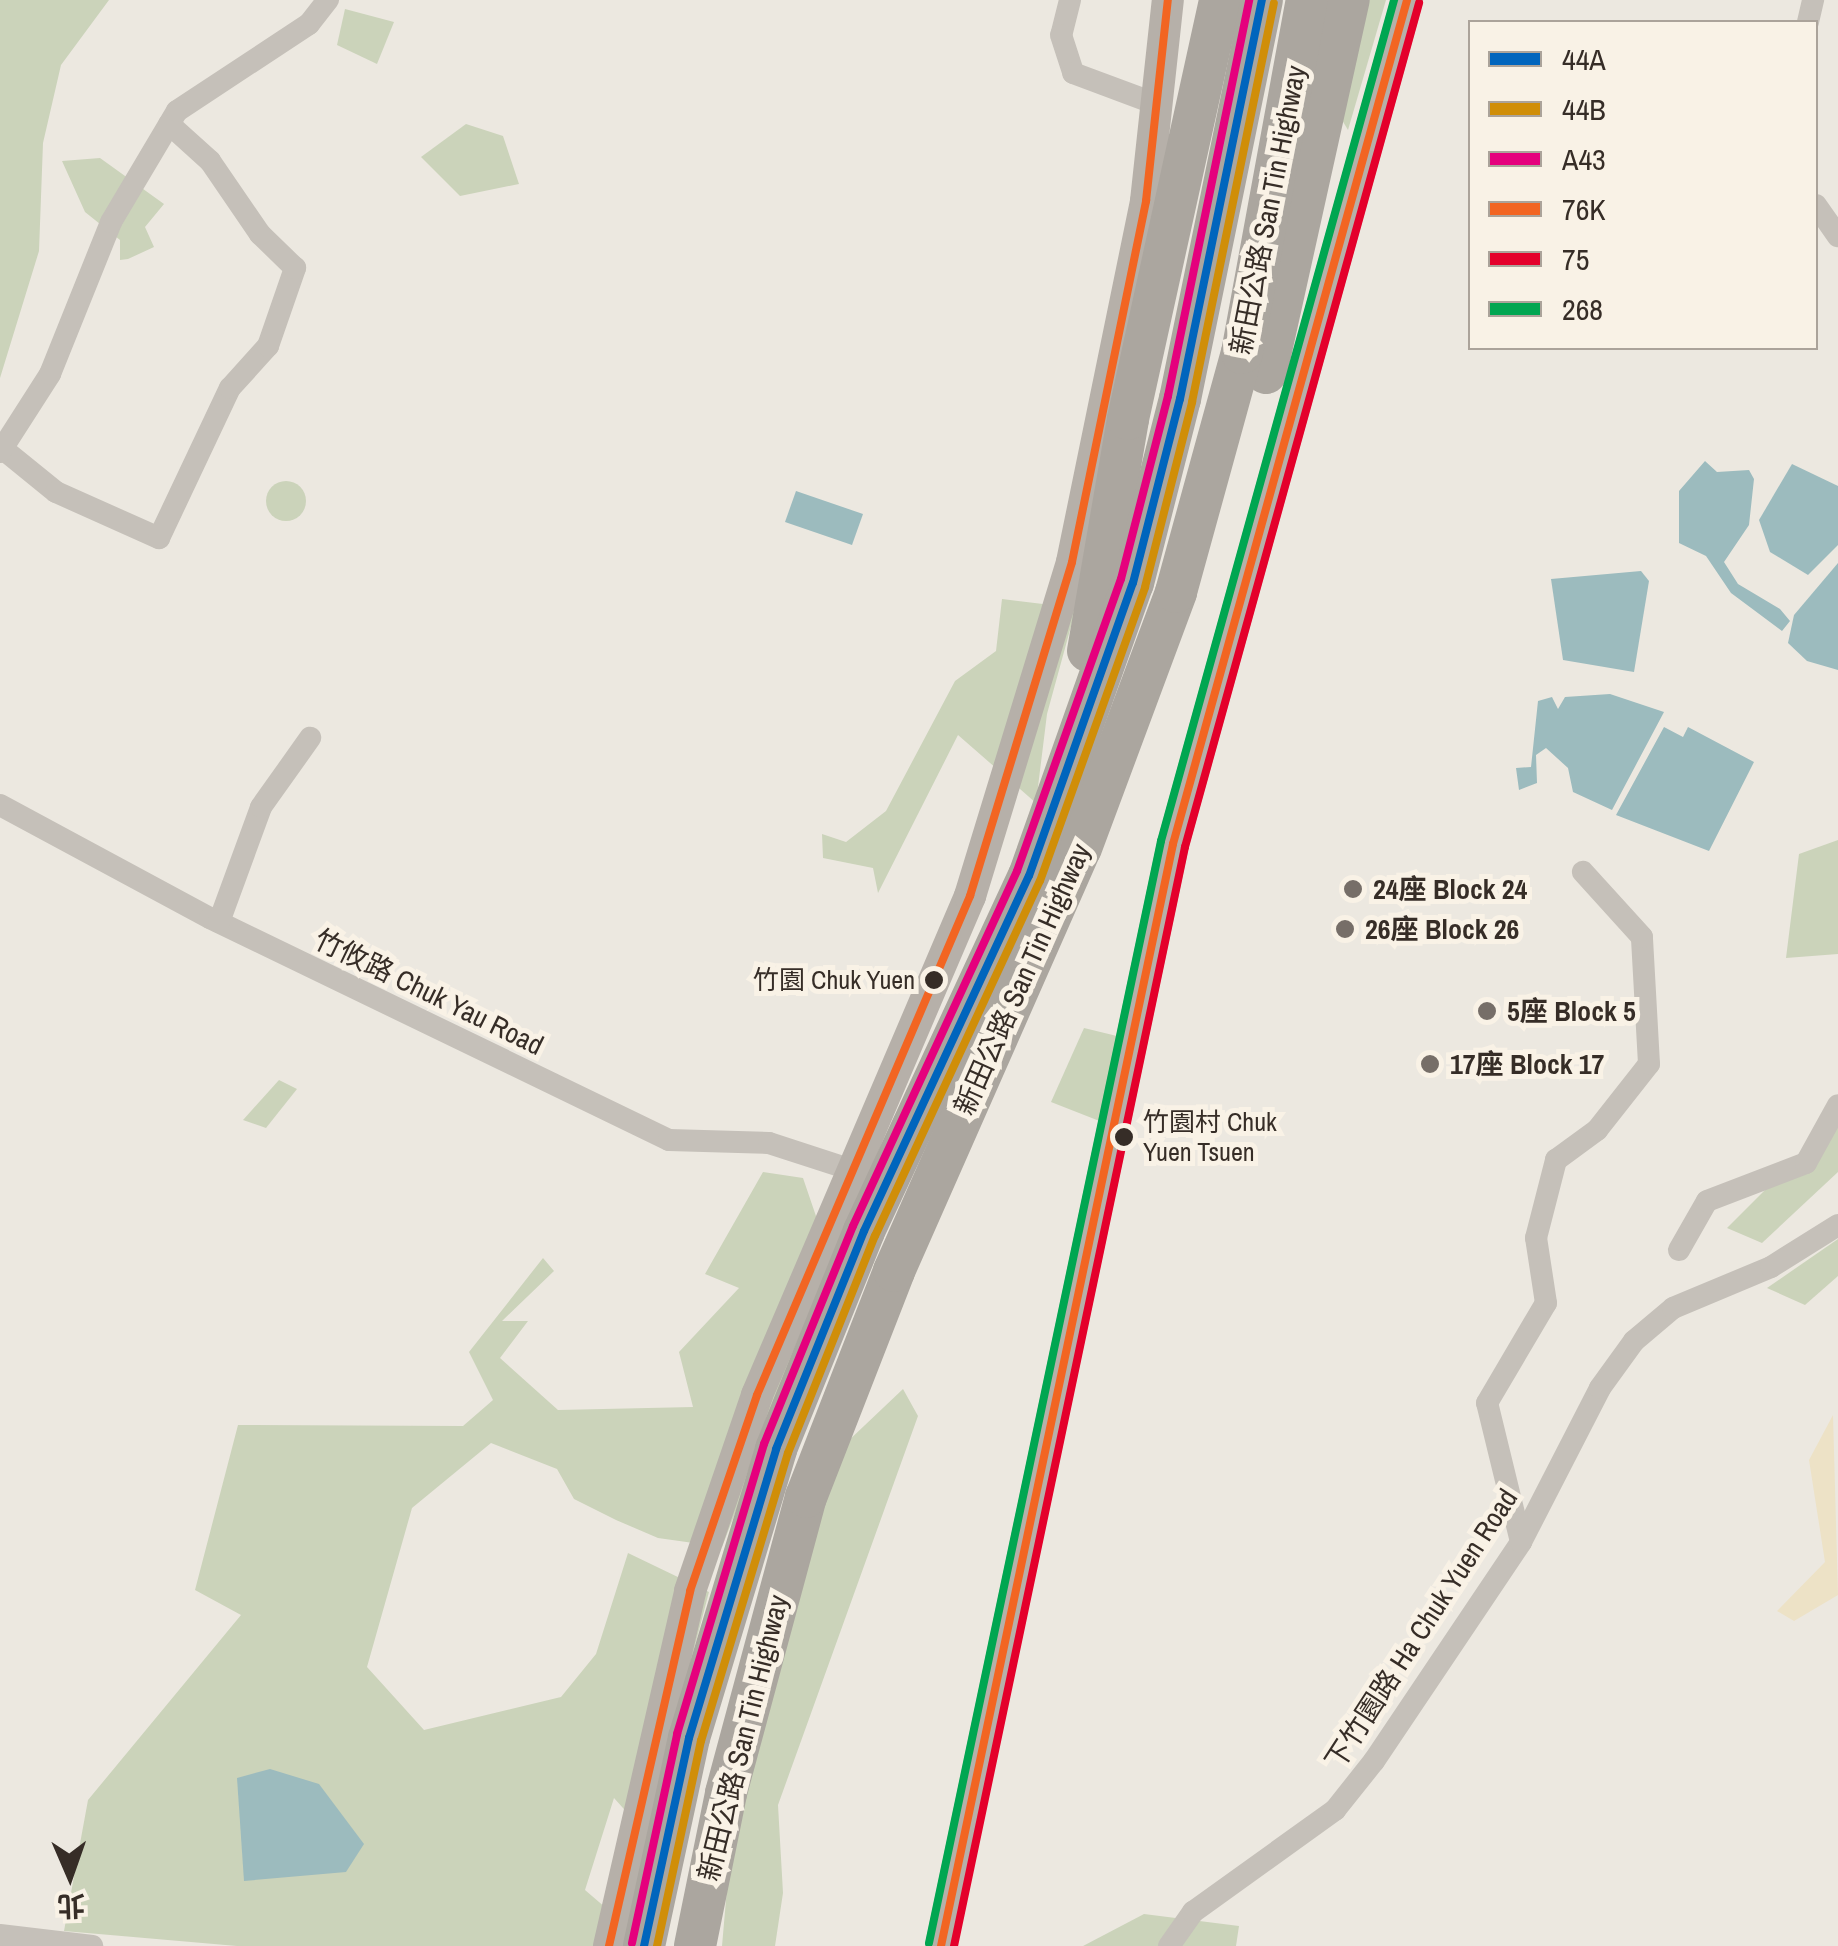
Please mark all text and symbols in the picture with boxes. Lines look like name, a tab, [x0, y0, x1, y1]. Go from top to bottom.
legend	[1468, 20, 1818, 350]
text: 44A	[1562, 39, 1606, 79]
street label: 新田公路 San Tin Highway	[1223, 62, 1313, 358]
text: 44B	[1562, 89, 1606, 129]
text: A43	[1562, 139, 1606, 179]
text: 76K	[1562, 189, 1606, 229]
text: 75	[1562, 239, 1589, 279]
text: 268	[1562, 289, 1603, 329]
street label: 新田公路 San Tin Highway	[947, 838, 1097, 1120]
place label: 24座 Block 24	[1373, 872, 1527, 906]
marker: 24座 Block 24	[1342, 878, 1364, 900]
place label: 26座 Block 26	[1365, 912, 1519, 946]
marker: 26座 Block 26	[1334, 918, 1356, 940]
street label: 竹攸路 Chuk Yau Road	[309, 922, 549, 1062]
place label: 竹園 Chuk Yuen	[753, 964, 915, 996]
marker: 竹園 Chuk Yuen	[924, 970, 944, 990]
place label: 5座 Block 5	[1507, 994, 1636, 1028]
marker: 5座 Block 5	[1476, 1000, 1498, 1022]
place label: 17座 Block 17	[1450, 1047, 1604, 1081]
marker: 17座 Block 17	[1419, 1053, 1441, 1075]
place label: 竹園村 Chuk Yuen Tsuen	[1143, 1106, 1277, 1168]
marker: 竹園村 Chuk Yuen Tsuen	[1114, 1127, 1134, 1147]
street label: 下竹園路 Ha Chuk Yuen Road	[1318, 1482, 1524, 1776]
street label: 新田公路 San Tin Highway	[691, 1591, 795, 1885]
north arrow	[20, 1826, 120, 1926]
text: 北	[56, 1887, 86, 1925]

